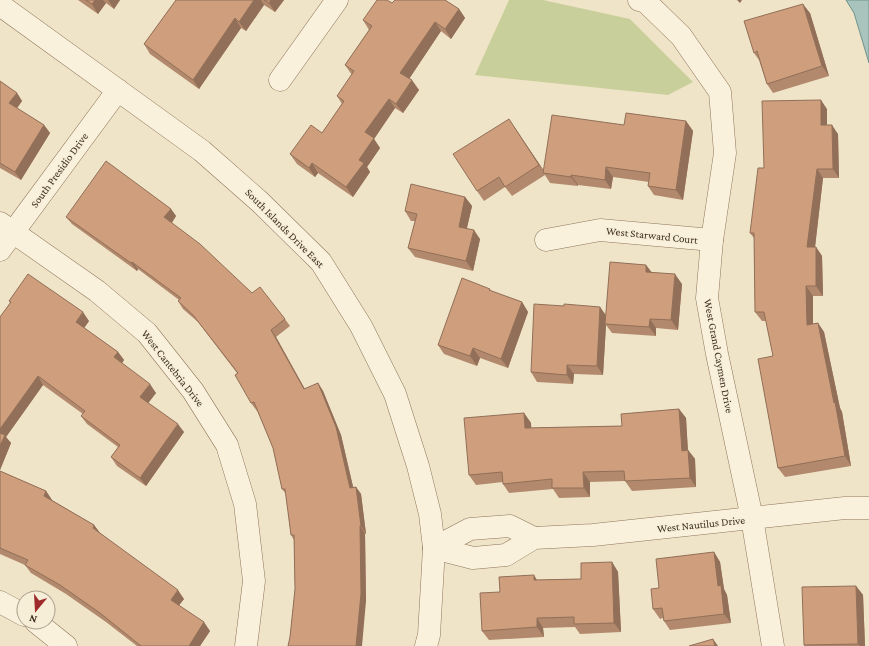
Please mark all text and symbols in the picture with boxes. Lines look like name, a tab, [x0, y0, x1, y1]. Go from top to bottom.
street label: South Presidio Drive	[28, 130, 90, 210]
street label: South Islands Drive East	[243, 186, 327, 270]
street label: West Starward Court	[606, 224, 699, 246]
street label: West Grand Caymen Drive	[701, 298, 736, 414]
street label: West Cantebria Drive	[139, 327, 207, 409]
street label: West Nautilus Drive	[657, 513, 746, 535]
north arrow	[16, 590, 56, 630]
text: N	[27, 612, 38, 626]

